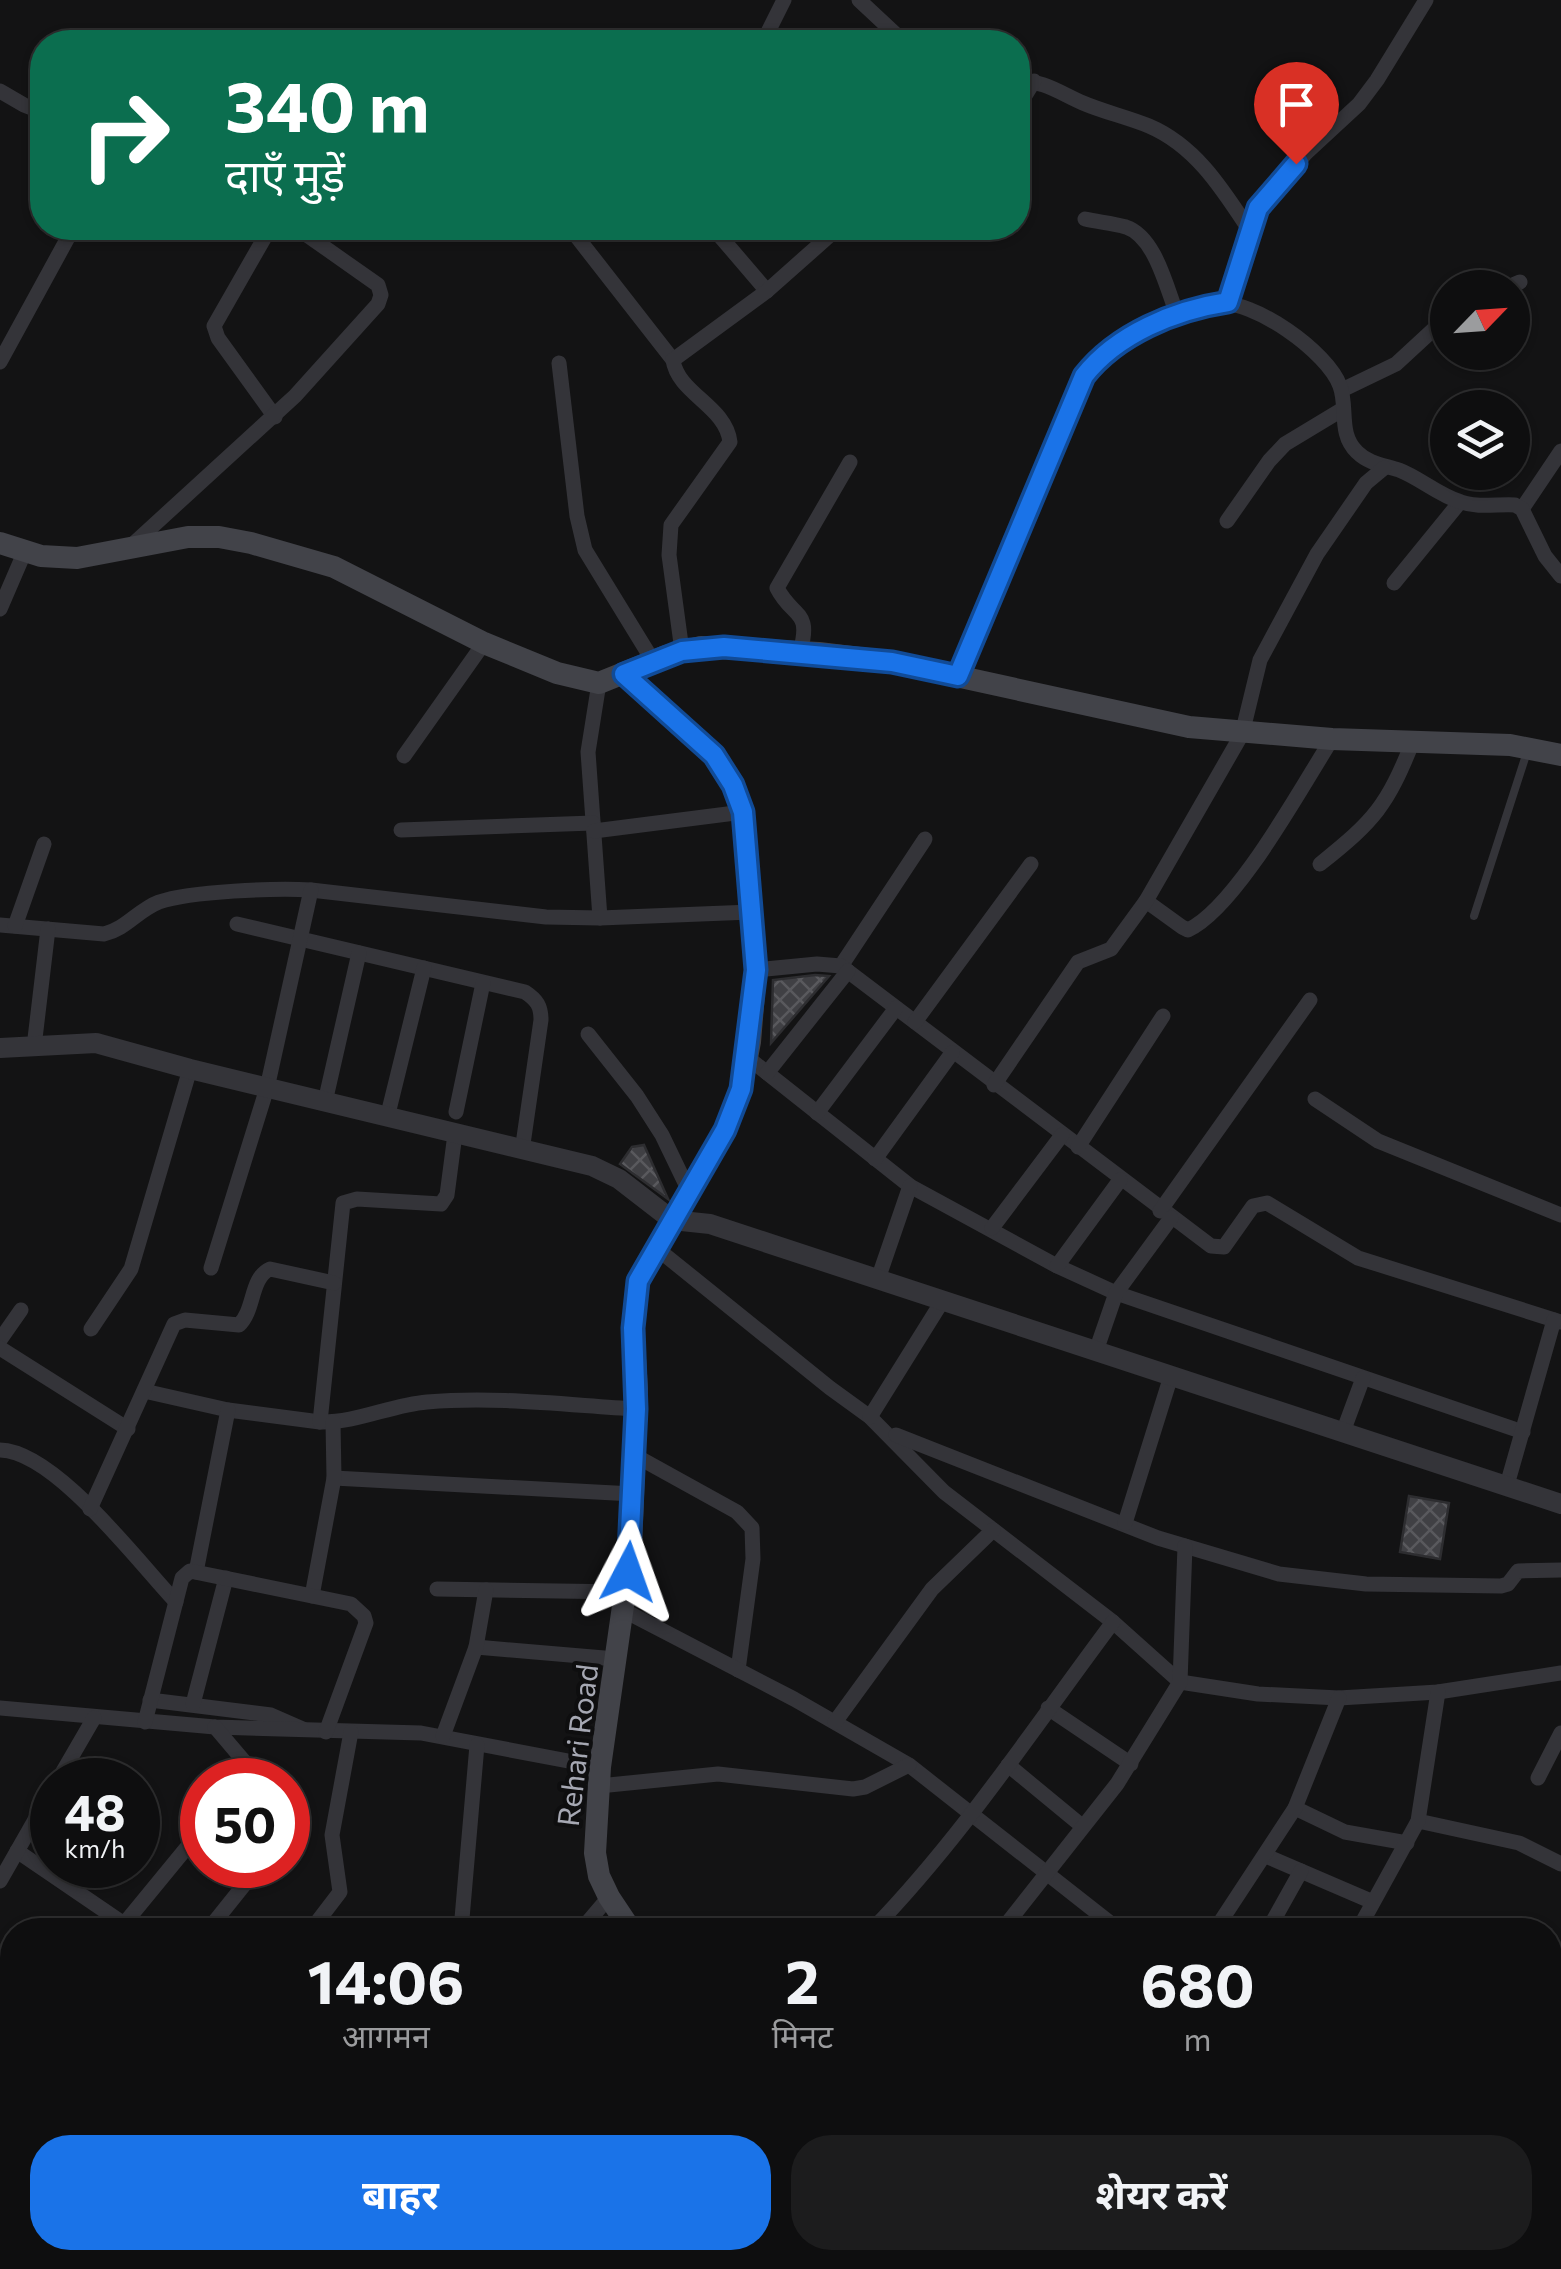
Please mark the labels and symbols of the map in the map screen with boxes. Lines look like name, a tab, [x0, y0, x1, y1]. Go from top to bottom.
pin	[1254, 62, 1339, 165]
north arrow	[1430, 270, 1530, 370]
position arrow	[576, 1520, 680, 1624]
street label: Rehari Road	[548, 1662, 604, 1828]
speed limit sign: 50	[180, 1758, 310, 1888]

